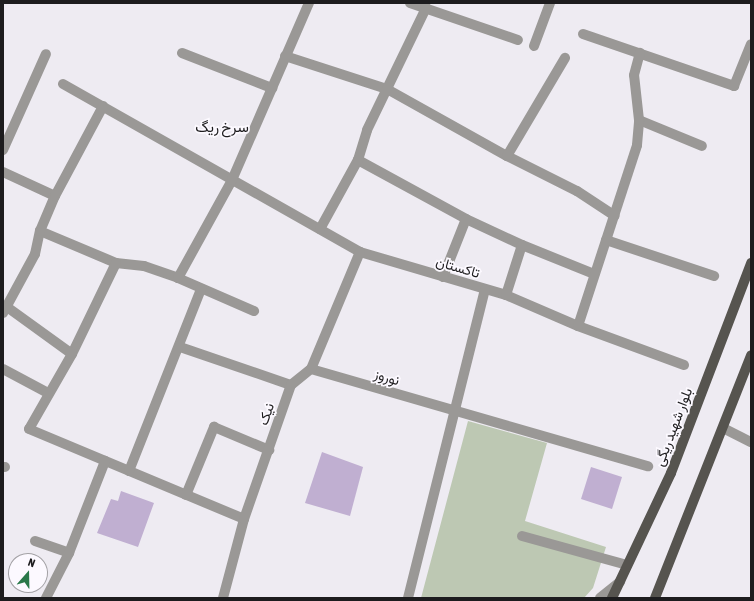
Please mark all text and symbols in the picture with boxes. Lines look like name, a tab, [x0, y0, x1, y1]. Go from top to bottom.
district label: سرخ ریگ	[195, 118, 249, 136]
street label: تاکستان	[434, 253, 482, 281]
street label: نوروز	[372, 365, 402, 389]
street label: بلوار شهید ریگی	[650, 385, 696, 469]
street label: نیک	[254, 401, 278, 427]
north arrow	[8, 553, 48, 593]
text: N	[27, 556, 37, 569]

